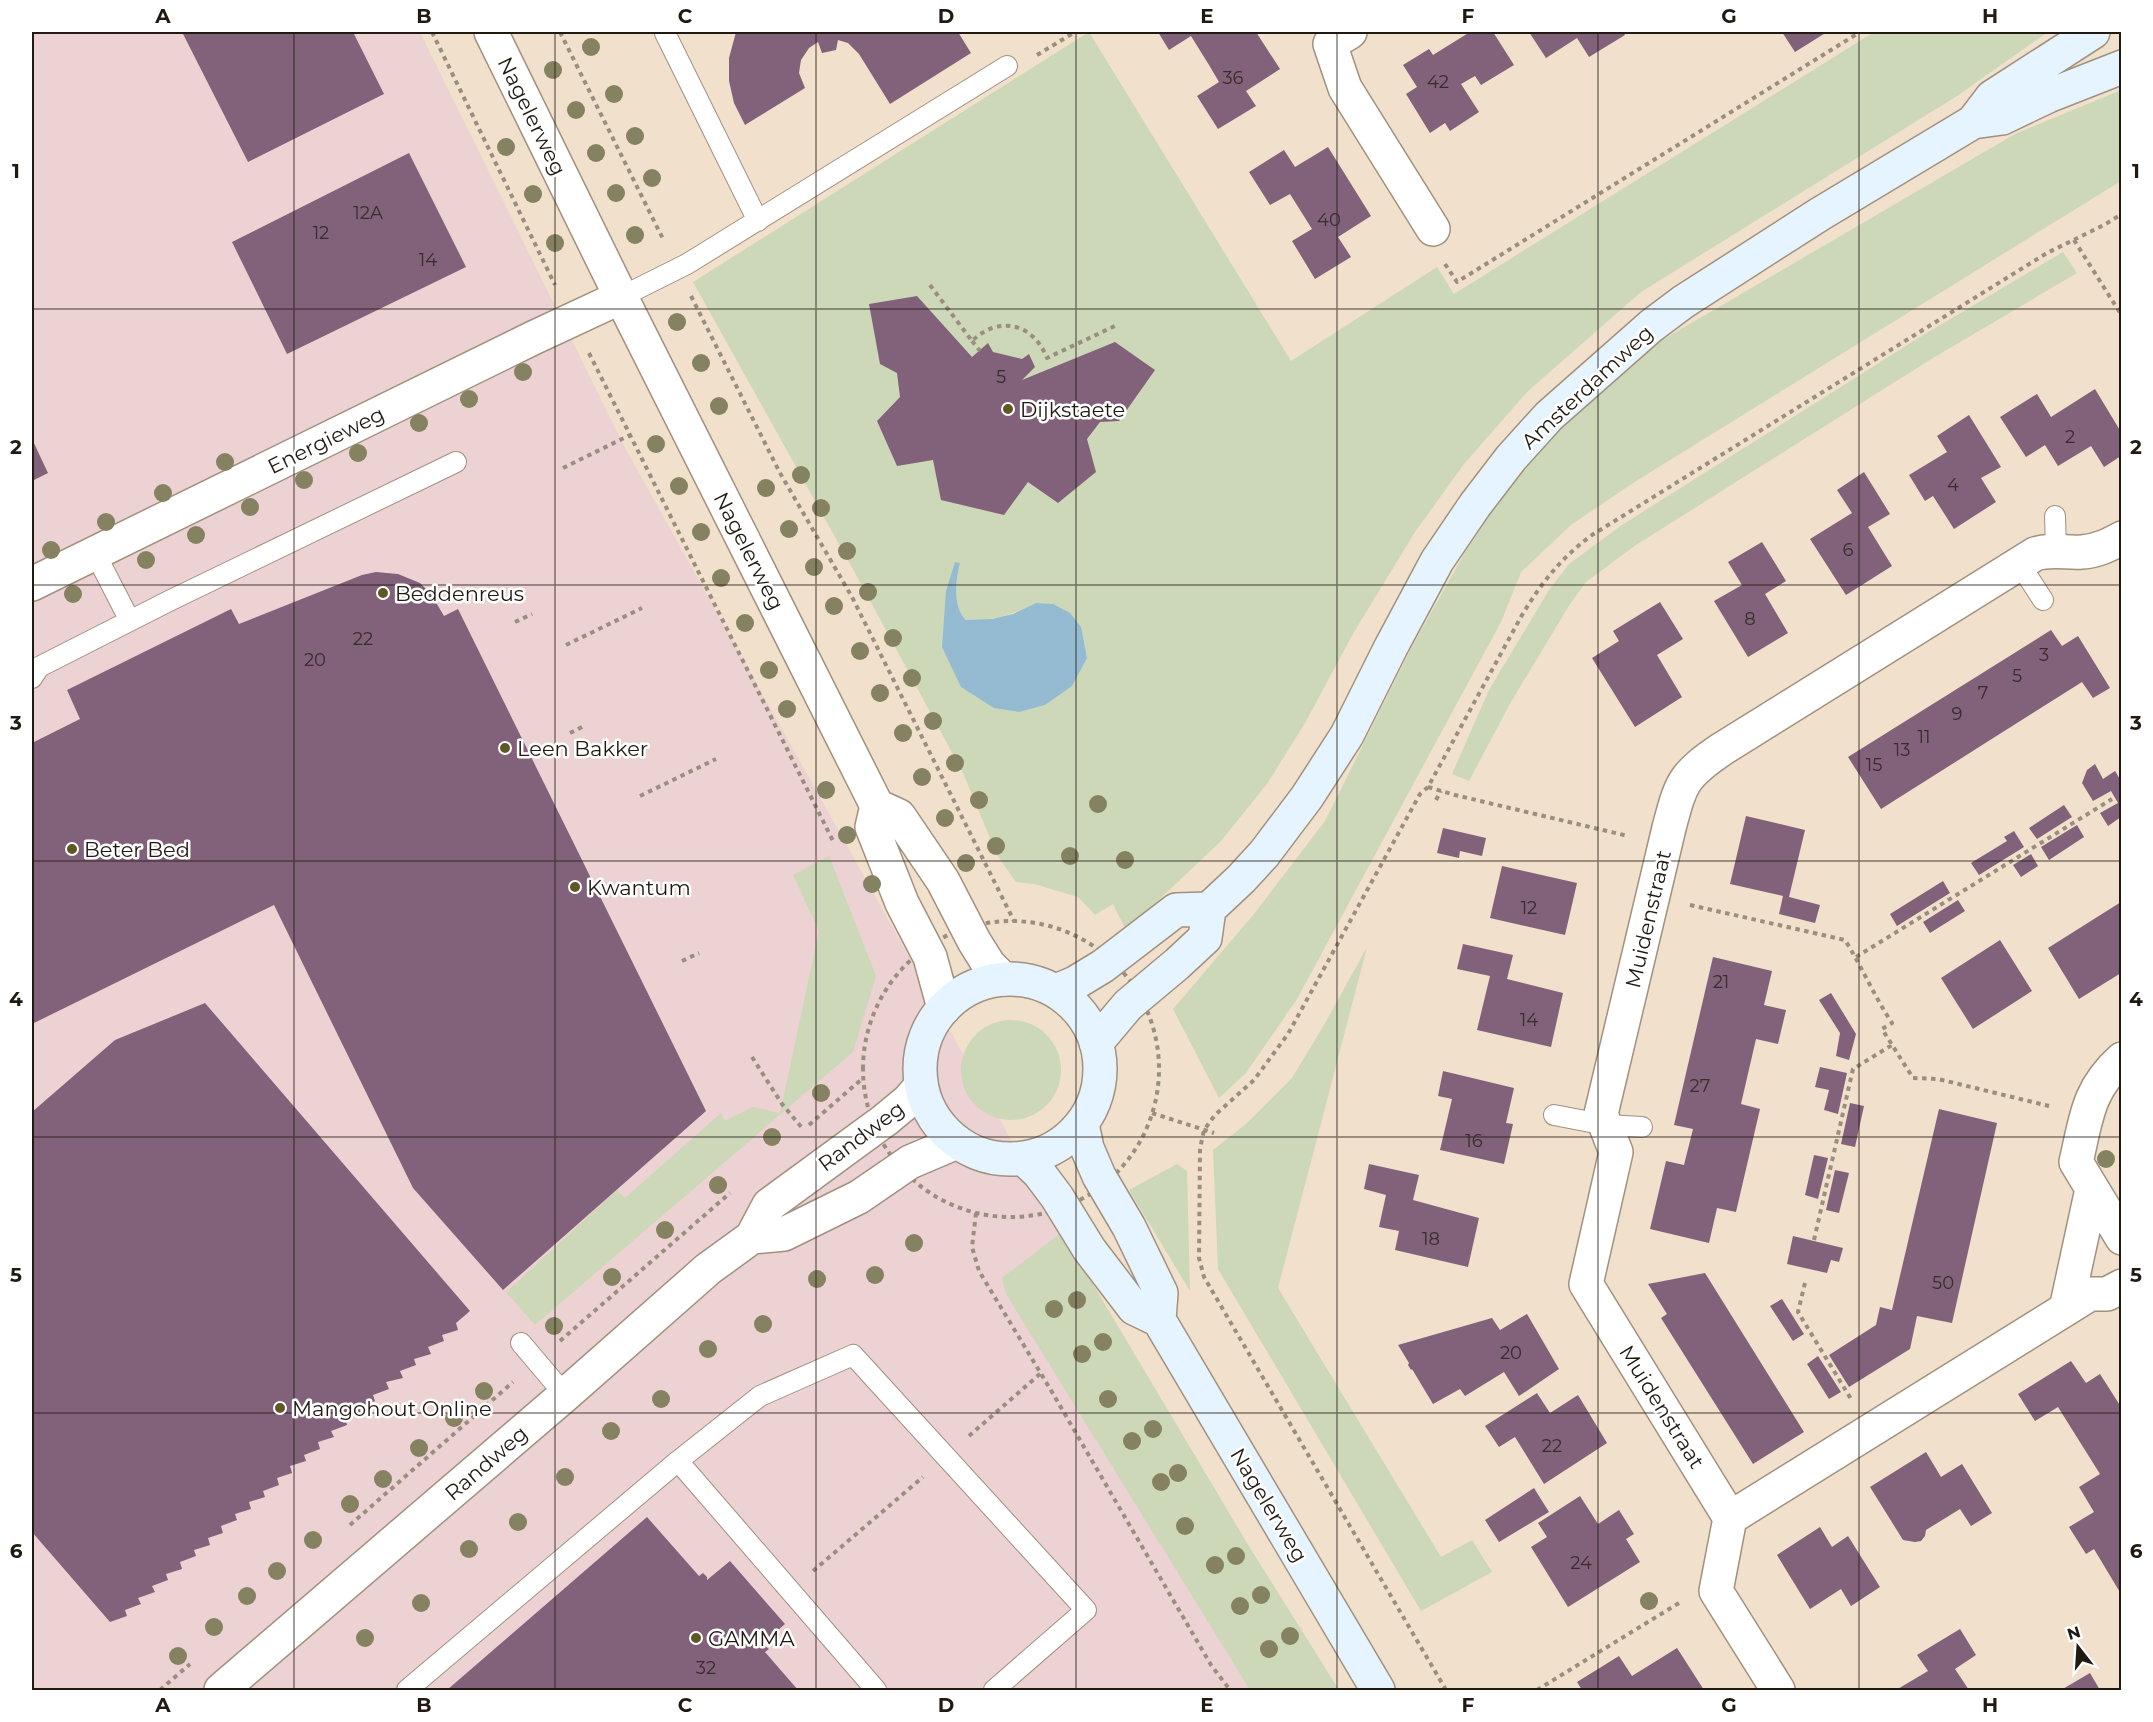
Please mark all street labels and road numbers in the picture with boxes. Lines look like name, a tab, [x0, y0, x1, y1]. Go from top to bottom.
street label: Nagelerweg	[493, 53, 571, 179]
street label: Amsterdamweg	[1516, 320, 1658, 454]
street label: Energieweg	[264, 401, 388, 479]
street label: Nagelerweg	[709, 488, 789, 614]
street label: Muidenstraat	[1620, 848, 1676, 990]
street label: Randweg	[813, 1096, 909, 1176]
street label: Muidenstraat	[1614, 1341, 1710, 1473]
street label: Randweg	[440, 1420, 532, 1506]
street label: Nagelerweg	[1225, 1443, 1313, 1567]

